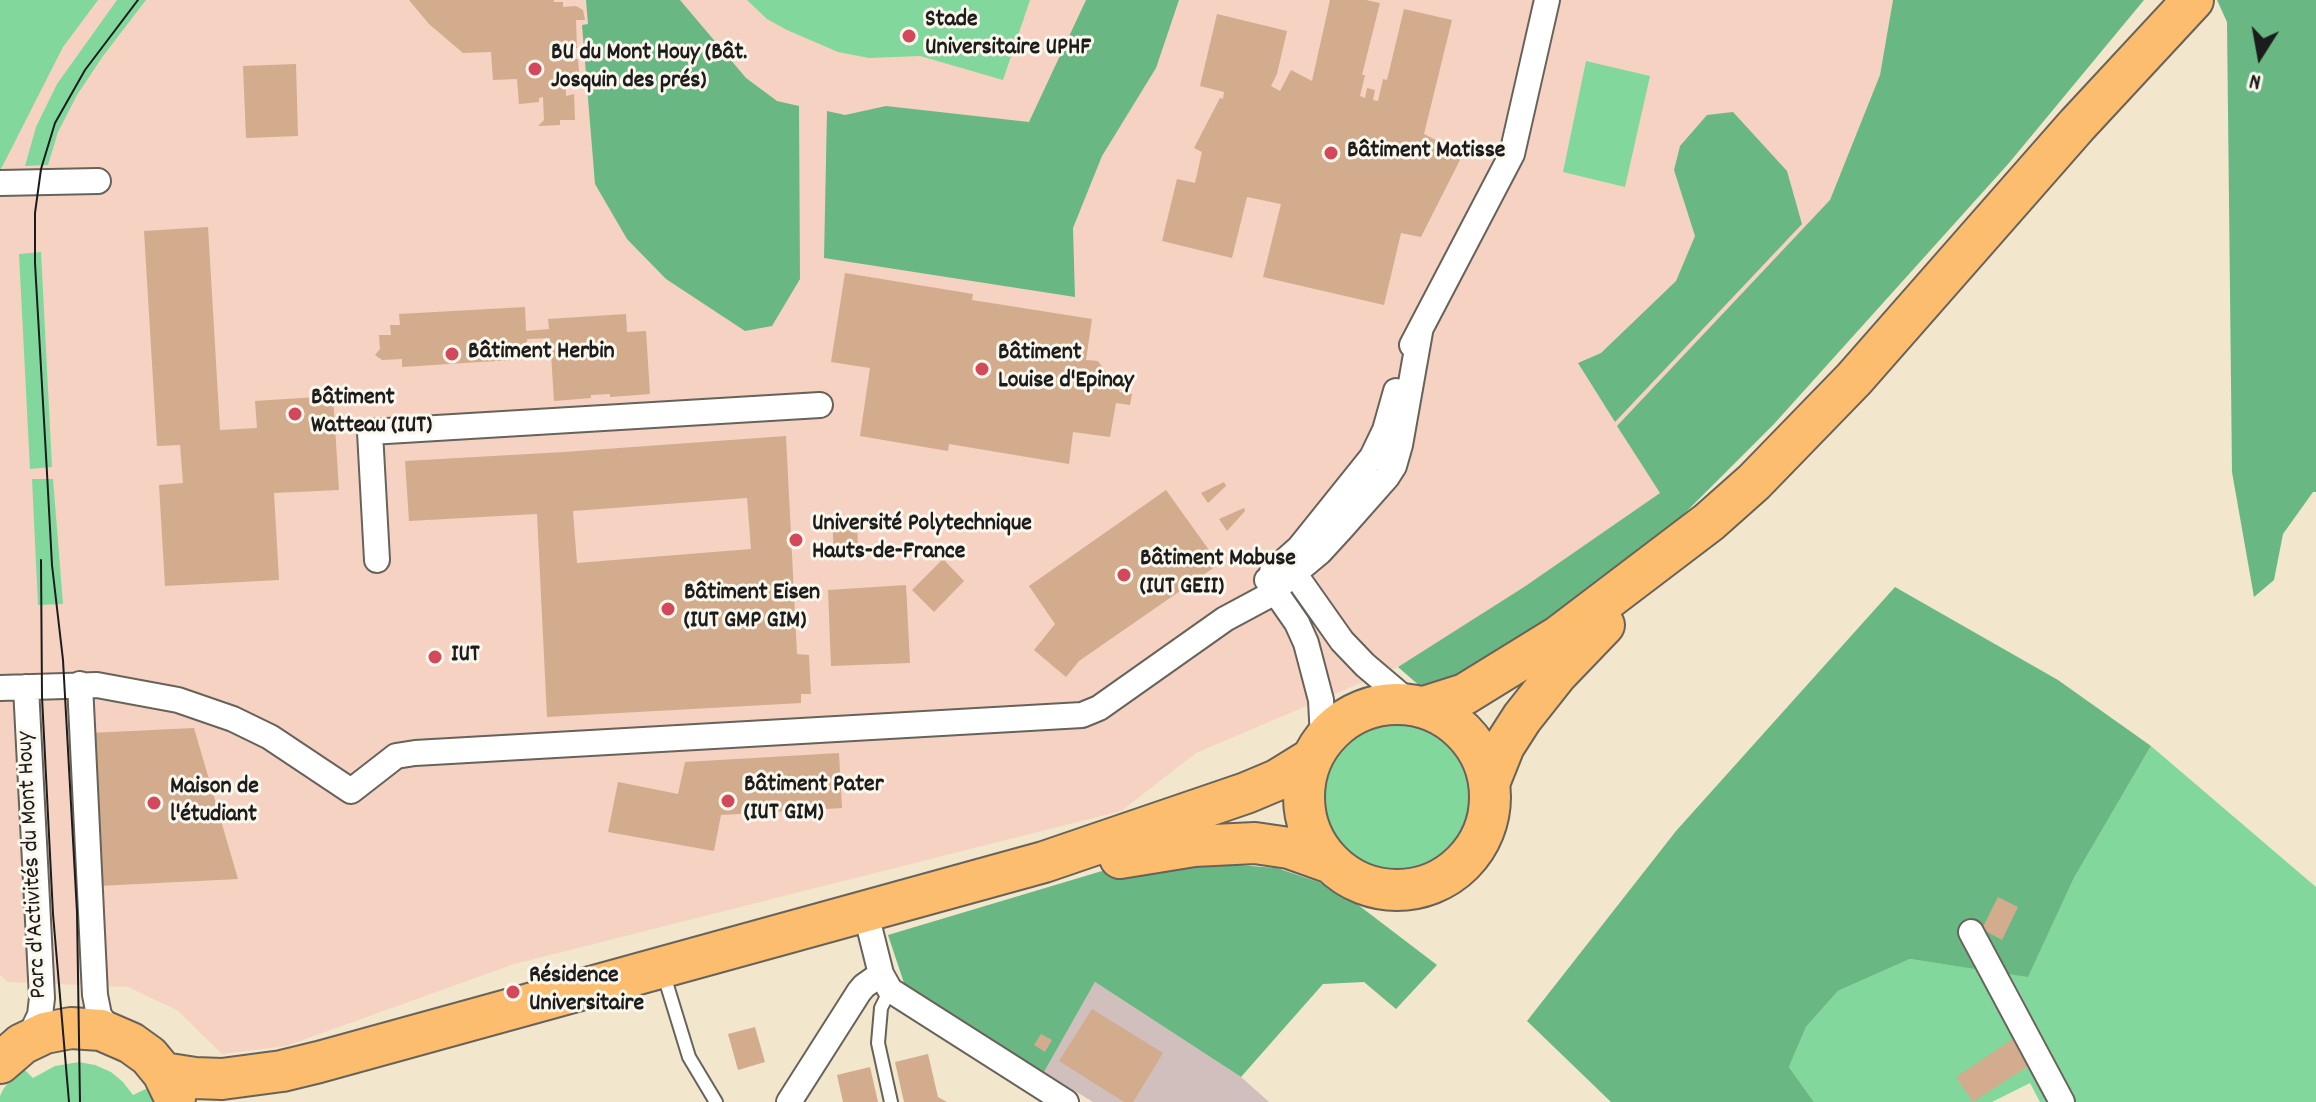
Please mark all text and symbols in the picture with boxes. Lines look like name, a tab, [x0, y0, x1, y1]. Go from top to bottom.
place label: Stade Universitaire UPHF	[925, 8, 1091, 64]
north arrow	[2220, 16, 2300, 96]
marker: Stade Universitaire UPHF	[900, 27, 918, 45]
place label: BU du Mont Houy (Bât. Josquin des prés)	[551, 41, 747, 97]
marker: BU du Mont Houy (Bât. Josquin des prés)	[526, 60, 544, 78]
text: N	[2247, 64, 2264, 96]
place label: Bâtiment Matisse	[1347, 139, 1505, 167]
marker: Bâtiment Matisse	[1322, 144, 1340, 162]
place label: Bâtiment Herbin	[468, 340, 615, 368]
place label: Bâtiment Louise d'Epinay	[998, 341, 1134, 397]
marker: Bâtiment Herbin	[443, 345, 461, 363]
marker: Bâtiment Louise d'Epinay	[973, 360, 991, 378]
place label: Bâtiment Watteau (IUT)	[311, 386, 432, 442]
marker: Bâtiment Watteau (IUT)	[286, 405, 304, 423]
place label: Université Polytechnique Hauts-de-France	[812, 512, 1032, 568]
marker: Université Polytechnique Hauts-de-France	[787, 531, 805, 549]
place label: Bâtiment Mabuse (IUT GEII)	[1140, 547, 1296, 603]
marker: Bâtiment Mabuse (IUT GEII)	[1115, 566, 1133, 584]
place label: Bâtiment Eisen (IUT GMP GIM)	[684, 581, 820, 637]
marker: Bâtiment Eisen (IUT GMP GIM)	[659, 600, 677, 618]
place label: IUT	[451, 643, 480, 671]
marker: IUT	[426, 648, 444, 666]
street label: Parc d'Activités du Mont Houy	[13, 731, 55, 999]
place label: Bâtiment Pater (IUT GIM)	[744, 773, 884, 829]
place label: Maison de l'étudiant	[170, 775, 259, 831]
marker: Bâtiment Pater (IUT GIM)	[719, 792, 737, 810]
marker: Maison de l'étudiant	[145, 794, 163, 812]
place label: Résidence Universitaire	[529, 964, 644, 1020]
marker: Résidence Universitaire	[504, 983, 522, 1001]

